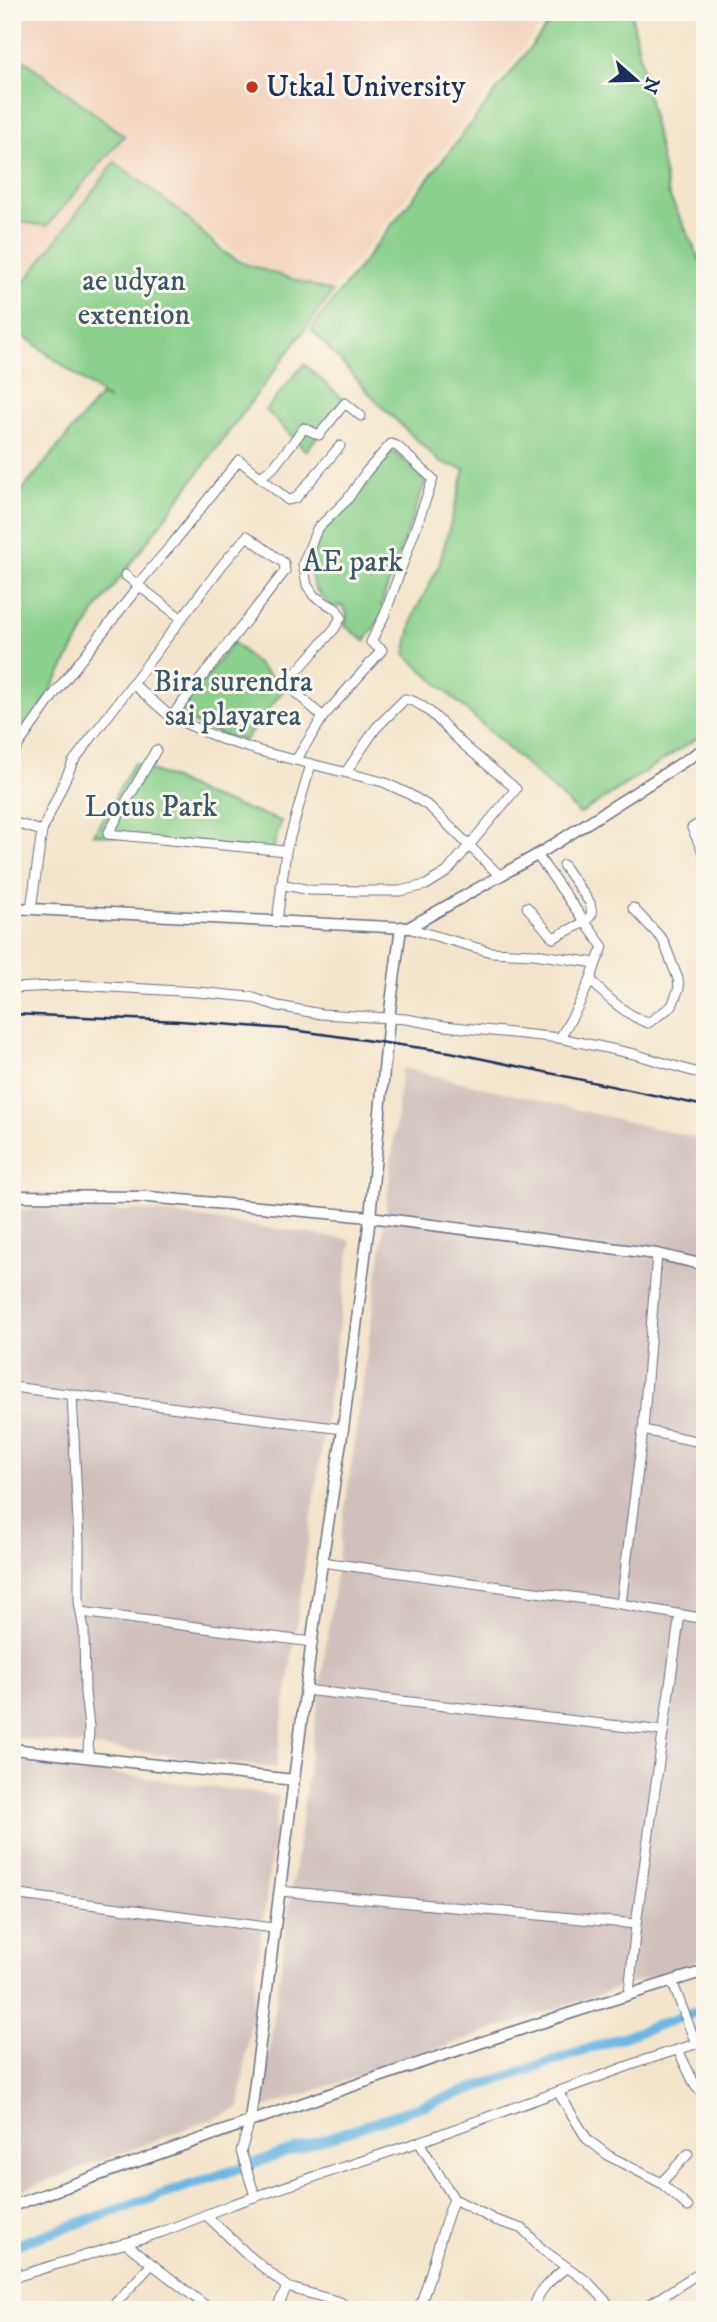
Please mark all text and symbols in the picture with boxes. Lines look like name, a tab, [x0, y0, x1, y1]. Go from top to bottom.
north arrow	[602, 46, 672, 116]
place label: Utkal University	[266, 69, 466, 106]
text: N	[637, 74, 664, 97]
marker: Utkal University	[244, 79, 260, 95]
park label: ae udyan extention	[78, 263, 190, 334]
park label: AE park	[303, 544, 403, 581]
park label: Bira surendra sai playarea	[153, 664, 313, 735]
park label: Lotus Park	[85, 789, 218, 826]

